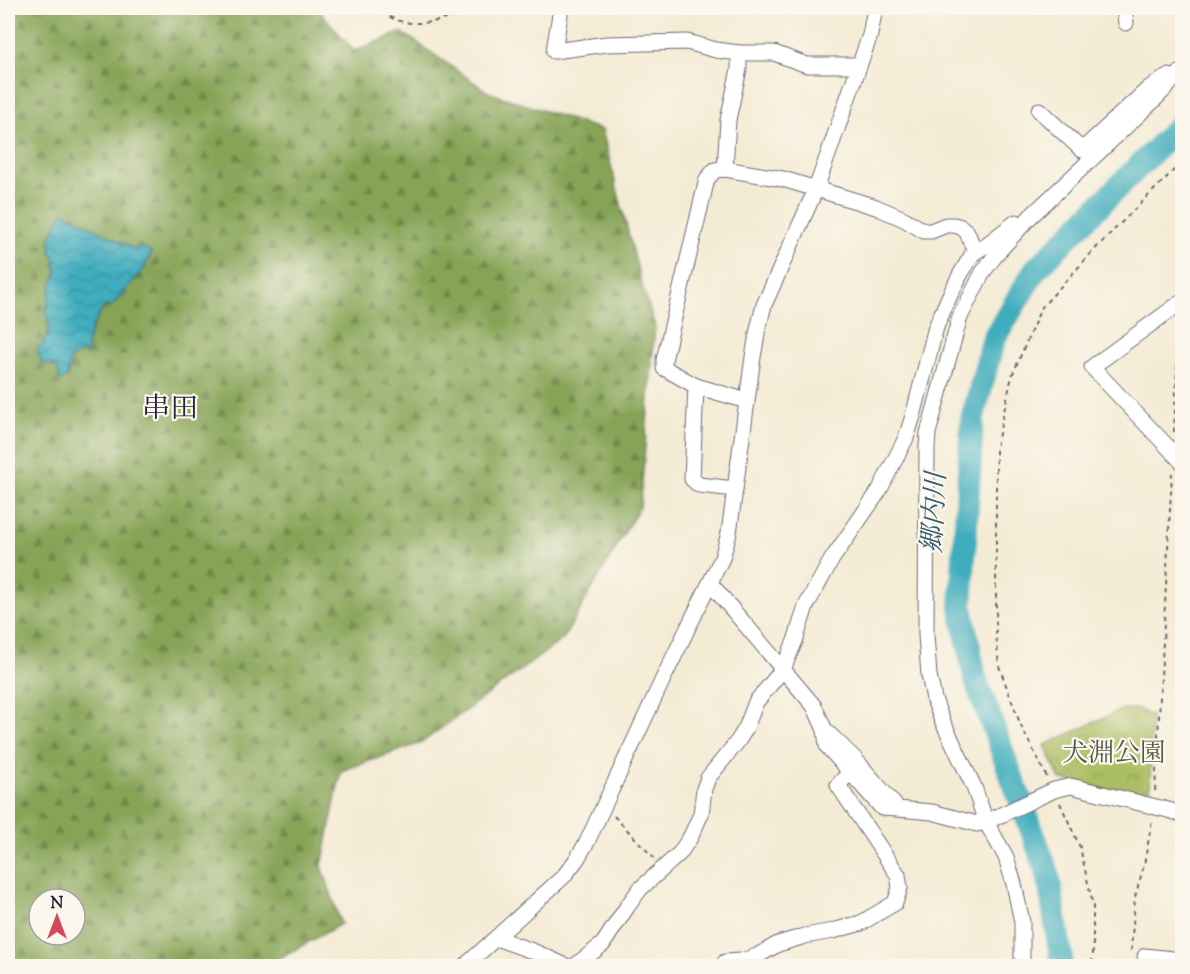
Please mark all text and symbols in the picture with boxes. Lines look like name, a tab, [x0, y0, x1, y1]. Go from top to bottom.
district label: 串田	[142, 390, 198, 430]
water label: 郷内川	[914, 469, 958, 554]
park label: 犬淵公園	[1062, 736, 1166, 773]
north arrow	[27, 887, 87, 947]
text: N	[51, 893, 64, 916]

